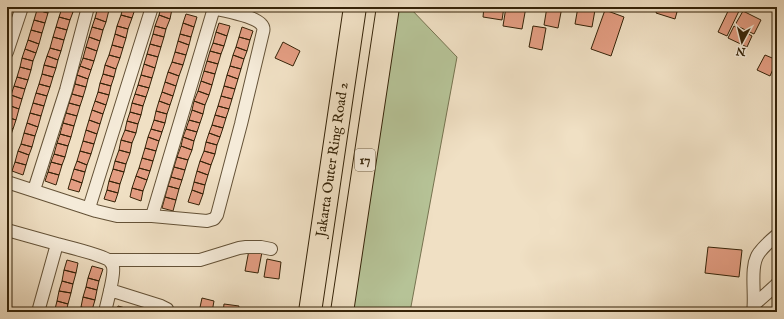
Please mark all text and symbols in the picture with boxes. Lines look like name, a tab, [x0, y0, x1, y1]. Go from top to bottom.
north arrow	[722, 22, 762, 62]
text: N	[735, 43, 747, 59]
street label: Jakarta Outer Ring Road 2	[312, 81, 353, 240]
road number: 17	[355, 149, 375, 171]

